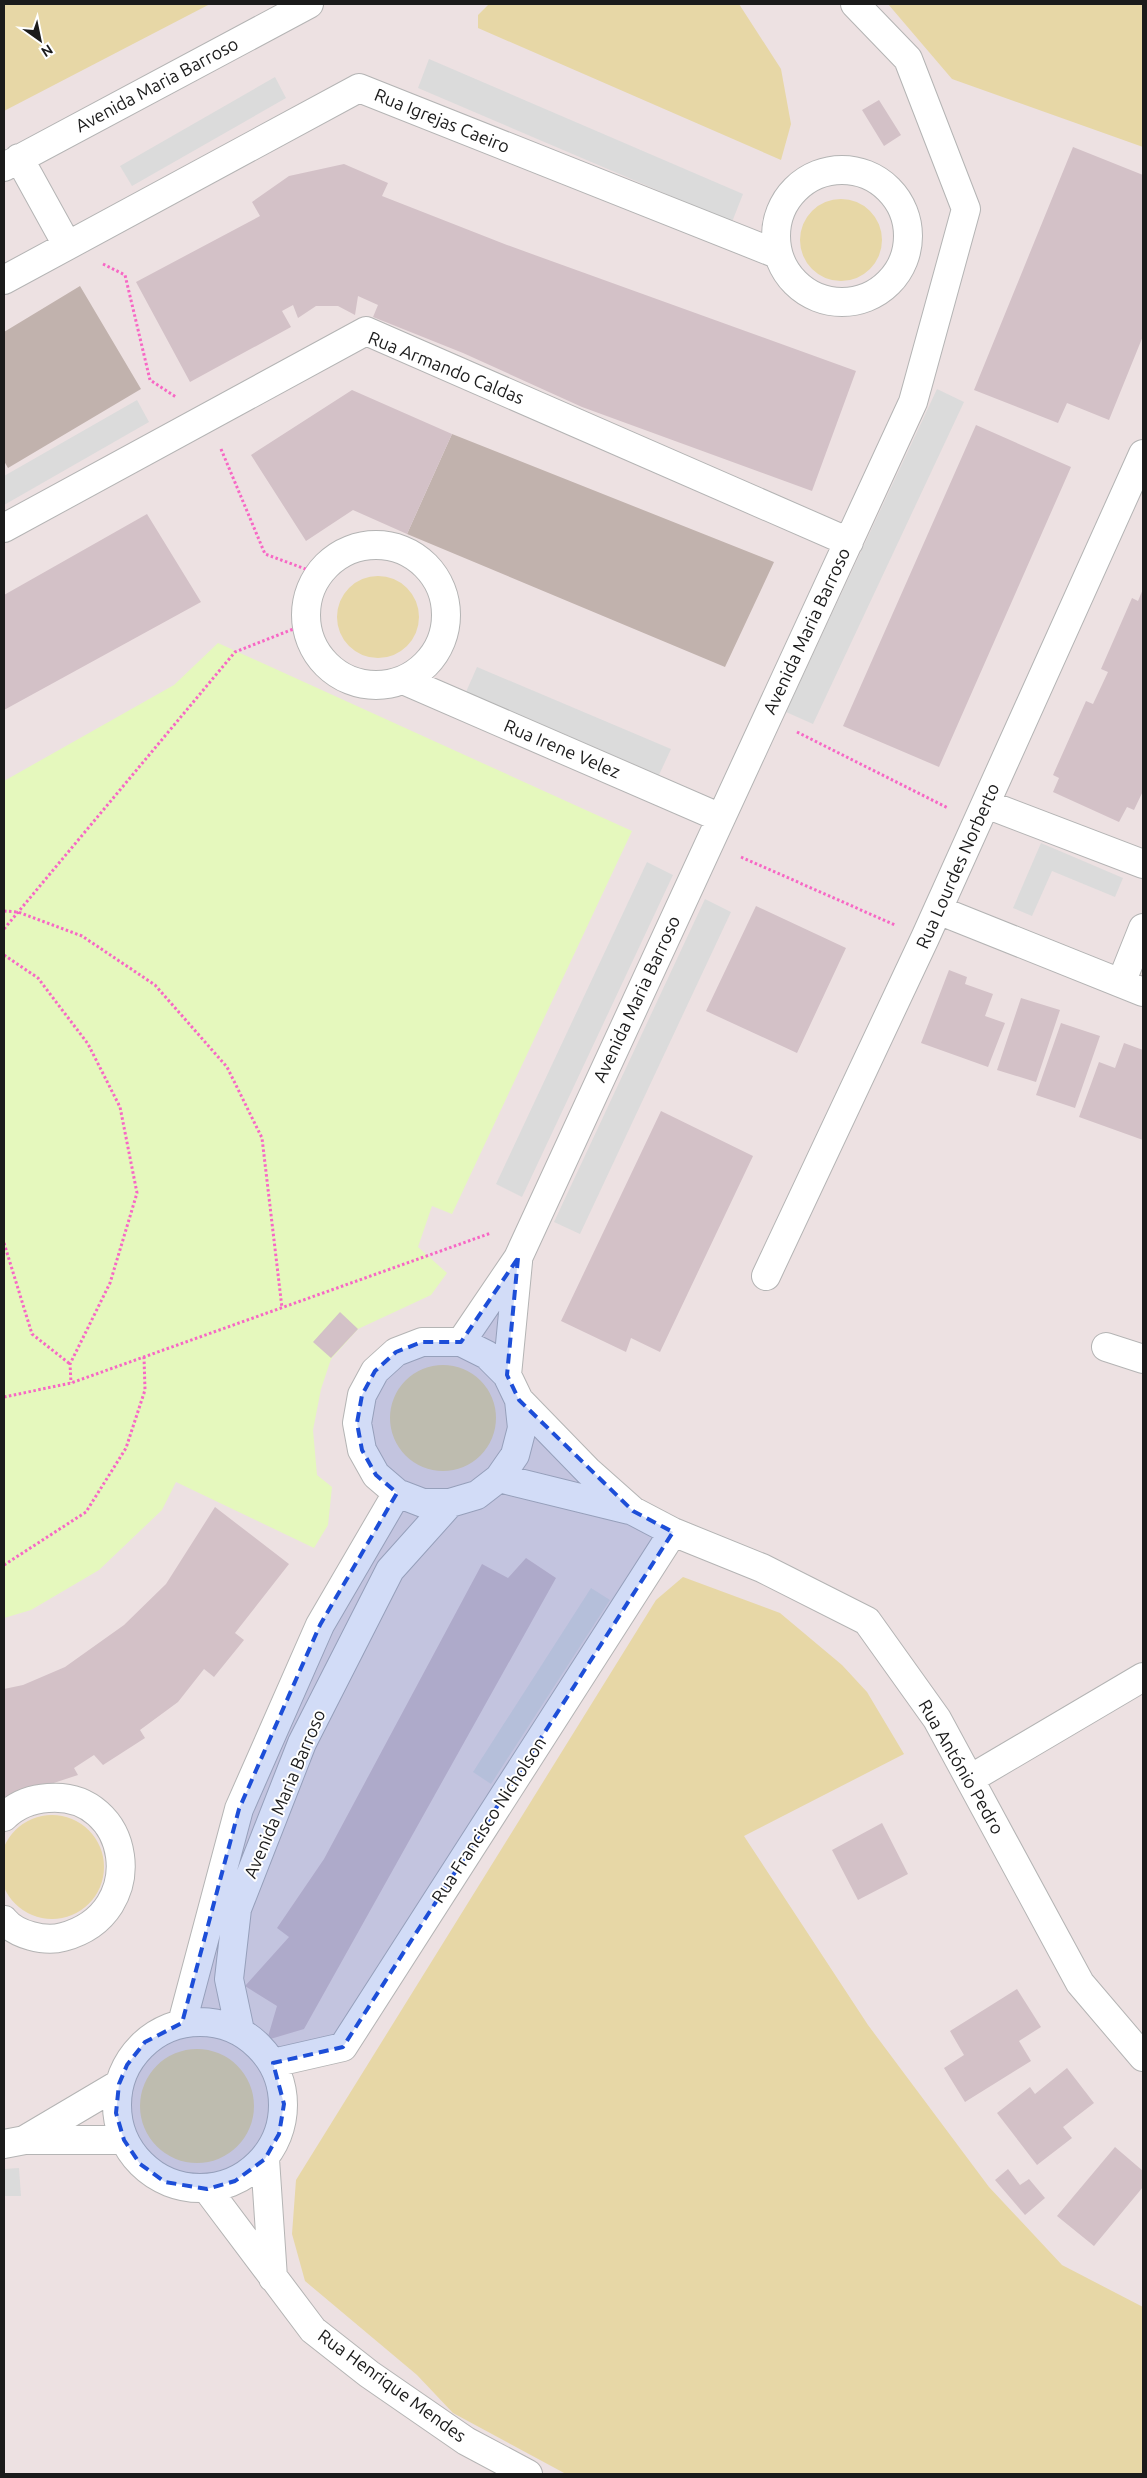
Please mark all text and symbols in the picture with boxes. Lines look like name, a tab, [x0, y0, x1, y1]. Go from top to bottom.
north arrow	[15, 15, 65, 65]
street label: Avenida Maria Barroso	[72, 33, 241, 136]
text: N	[38, 41, 56, 60]
street label: Rua Igrejas Caeiro	[372, 84, 513, 156]
street label: Rua Armando Caldas	[366, 327, 527, 408]
street label: Avenida Maria Barroso	[759, 544, 853, 717]
street label: Rua Irene Velez	[501, 715, 623, 782]
street label: Rua Lourdes Norberto	[912, 780, 1003, 951]
street label: Avenida Maria Barroso	[589, 912, 683, 1085]
street label: Rua António Pedro	[915, 1696, 1009, 1837]
street label: Avenida Maria Barroso	[239, 1706, 329, 1881]
street label: Rua Francisco Nicholson	[427, 1733, 549, 1906]
street label: Rua Henrique Mendes	[315, 2325, 471, 2446]

